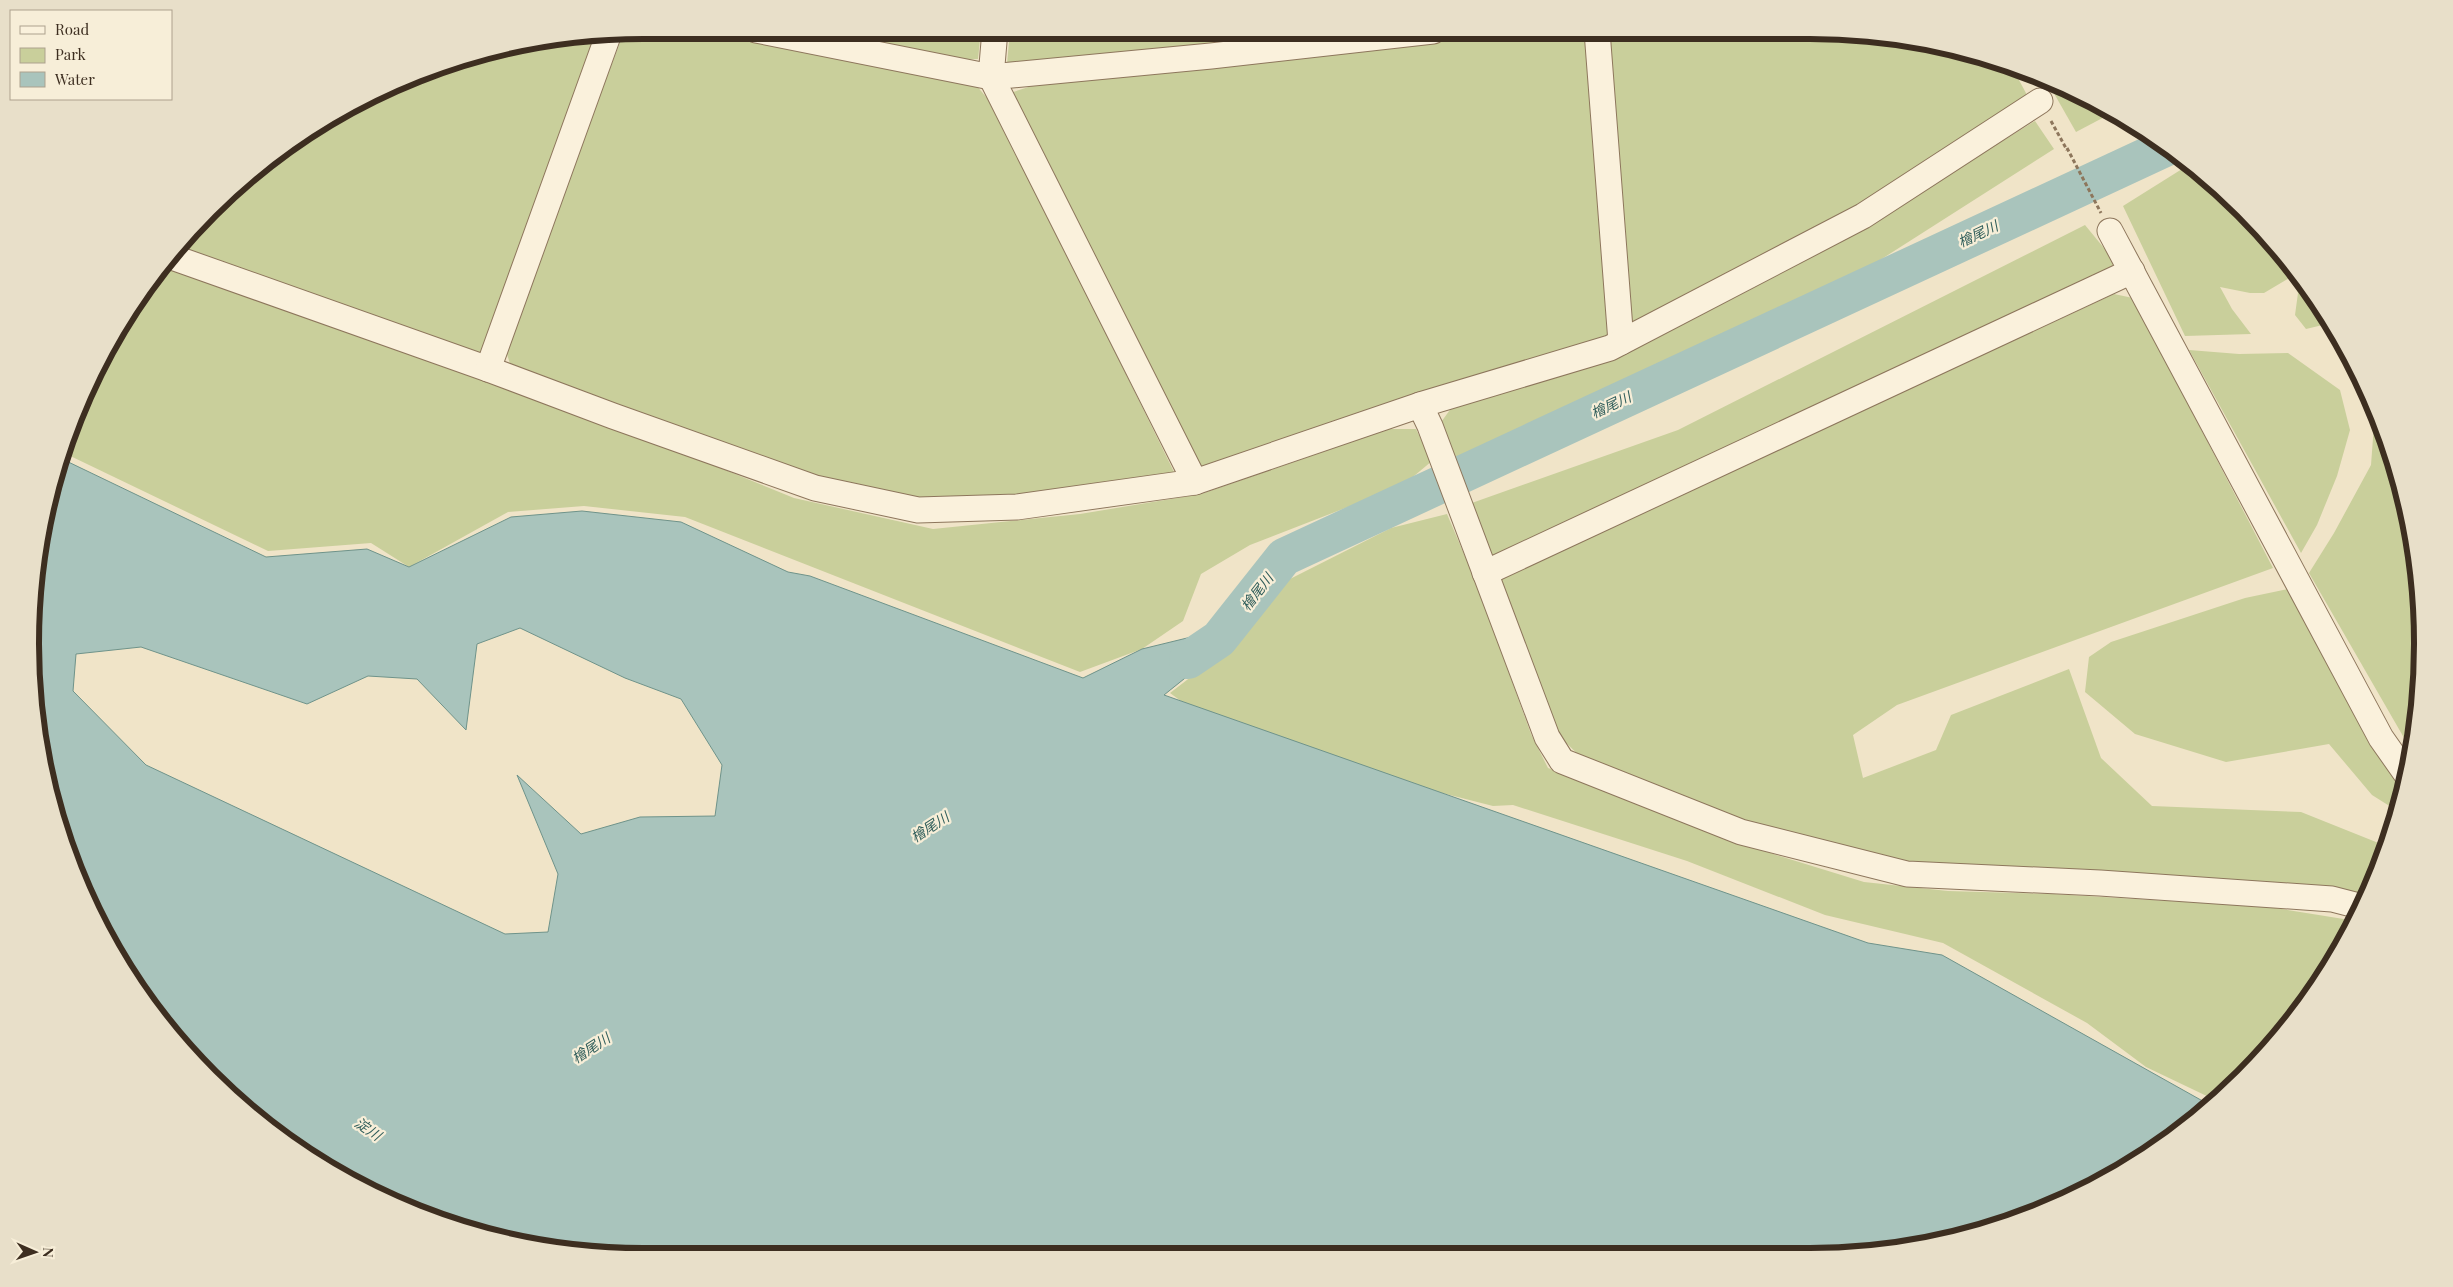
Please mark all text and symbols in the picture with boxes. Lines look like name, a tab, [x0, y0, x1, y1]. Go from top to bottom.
legend	[10, 10, 172, 100]
text: Road	[55, 19, 89, 39]
text: Park	[55, 44, 87, 64]
text: Water	[54, 69, 95, 89]
water label: 檜尾川	[1955, 215, 2003, 251]
water label: 檜尾川	[1588, 386, 1636, 422]
water label: 檜尾川	[1236, 568, 1278, 614]
water label: 檜尾川	[907, 806, 954, 846]
water label: 檜尾川	[568, 1027, 615, 1067]
water label: 淀川	[351, 1113, 387, 1145]
north arrow	[10, 1227, 60, 1277]
text: N	[39, 1247, 58, 1258]

